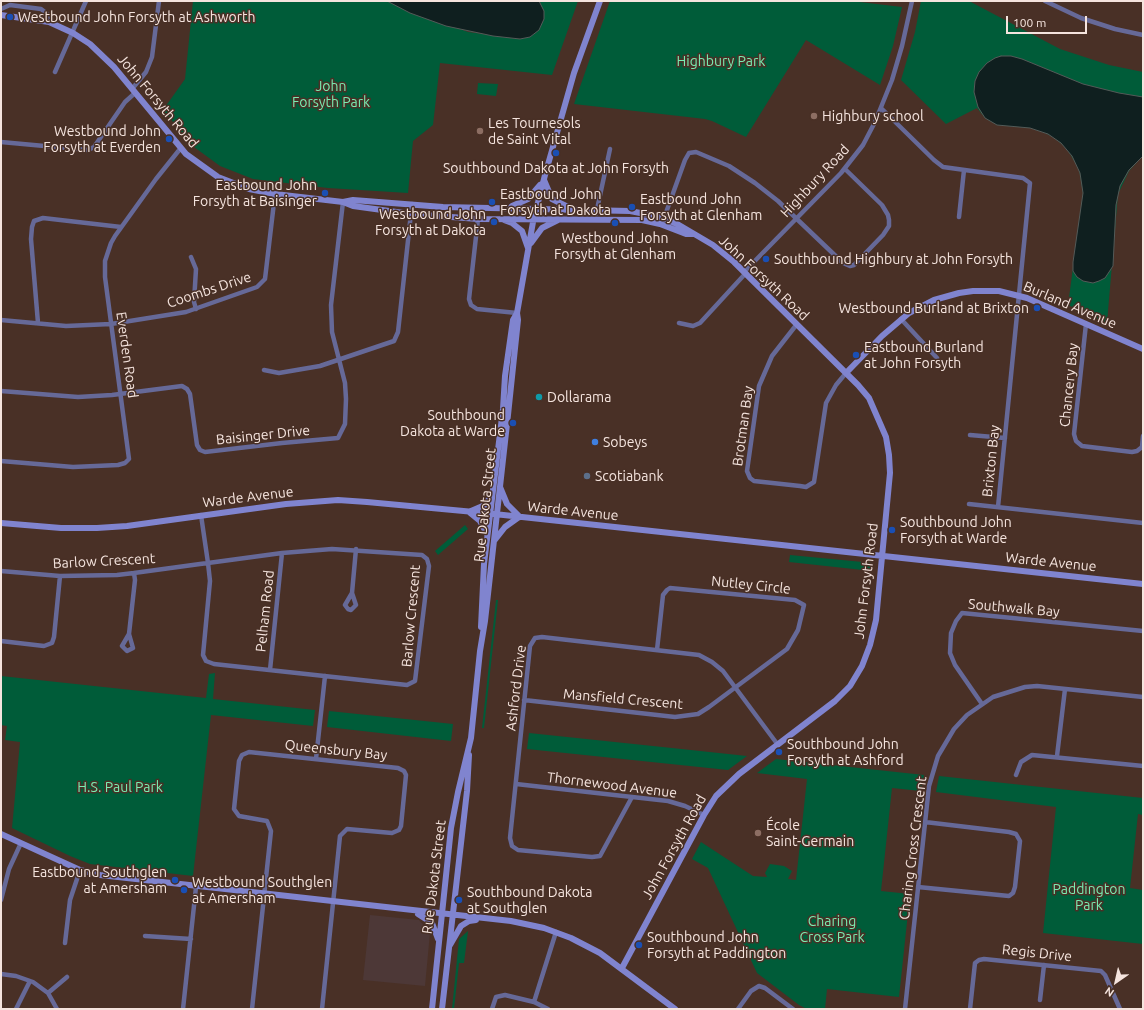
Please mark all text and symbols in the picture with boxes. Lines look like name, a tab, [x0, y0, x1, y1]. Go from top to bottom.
scale bar	[1008, 8, 1089, 34]
place label: Westbound John Forsyth at Ashworth	[18, 9, 256, 25]
marker: Westbound John Forsyth at Ashworth	[5, 12, 15, 22]
text: 100 m	[1013, 16, 1046, 29]
street label: John Forsyth Road	[114, 51, 202, 151]
park label: Highbury Park	[677, 53, 765, 69]
park label: John Forsyth Park	[292, 78, 370, 110]
place label: Highbury school	[822, 108, 924, 124]
marker: Highbury school	[809, 111, 819, 121]
place label: Les Tournesols de Saint Vital	[488, 115, 580, 148]
place label: Westbound John Forsyth at Everden	[43, 123, 161, 156]
marker: Les Tournesols de Saint Vital	[475, 126, 485, 136]
marker: Westbound John Forsyth at Everden	[164, 134, 174, 144]
street label: Highbury Road	[777, 141, 853, 221]
marker: Southbound Dakota at John Forsyth	[551, 148, 561, 158]
place label: Southbound Dakota at John Forsyth	[443, 160, 669, 176]
place label: Eastbound John Forsyth at Baisinger	[193, 177, 317, 210]
place label: Eastbound John Forsyth at Dakota	[500, 186, 611, 218]
marker: Eastbound John Forsyth at Baisinger	[320, 188, 330, 198]
place label: Eastbound John Forsyth at Glenham	[640, 191, 762, 224]
marker: Eastbound John Forsyth at Dakota	[487, 197, 497, 207]
marker: Eastbound John Forsyth at Glenham	[627, 202, 637, 212]
place label: Westbound John Forsyth at Dakota	[375, 206, 486, 238]
marker: Westbound John Forsyth at Dakota	[489, 217, 499, 227]
marker: Westbound John Forsyth at Glenham	[610, 218, 620, 228]
place label: Westbound John Forsyth at Glenham	[554, 230, 676, 262]
street label: John Forsyth Road	[716, 232, 812, 324]
place label: Southbound Highbury at John Forsyth	[774, 251, 1013, 267]
marker: Southbound Highbury at John Forsyth	[761, 254, 771, 264]
street label: Coombs Drive	[165, 268, 253, 312]
street label: Burland Avenue	[1021, 278, 1119, 332]
place label: Westbound Burland at Brixton	[838, 300, 1029, 316]
marker: Westbound Burland at Brixton	[1032, 303, 1042, 313]
street label: Everden Road	[113, 311, 141, 399]
place label: Eastbound Burland at John Forsyth	[864, 339, 984, 372]
street label: Chancery Bay	[1056, 342, 1082, 428]
marker: Eastbound Burland at John Forsyth	[851, 350, 861, 360]
street label: Brotman Bay	[729, 385, 757, 467]
place label: Dollarama	[547, 389, 611, 405]
marker: Dollarama	[534, 392, 544, 402]
place label: Southbound Dakota at Warde	[400, 407, 505, 440]
marker: Southbound Dakota at Warde	[508, 418, 518, 428]
street label: Baisinger Drive	[215, 422, 311, 448]
street label: Brixton Bay	[979, 424, 1003, 498]
place label: Sobeys	[603, 434, 647, 450]
marker: Sobeys	[590, 437, 600, 447]
street label: Rue Dakota Street	[471, 447, 499, 563]
place label: Scotiabank	[595, 468, 664, 484]
marker: Scotiabank	[582, 471, 592, 481]
street label: Warde Avenue	[202, 483, 294, 511]
street label: Warde Avenue	[527, 498, 619, 524]
place label: Southbound John Forsyth at Warde	[900, 514, 1012, 546]
street label: John Forsyth Road	[851, 522, 881, 640]
marker: Southbound John Forsyth at Warde	[887, 525, 897, 535]
street label: Warde Avenue	[1005, 549, 1097, 575]
street label: Barlow Crescent	[52, 550, 156, 572]
street label: Barlow Crescent	[398, 564, 424, 668]
street label: Pelham Road	[252, 569, 278, 653]
street label: Nutley Circle	[710, 572, 792, 598]
street label: Southwalk Bay	[968, 596, 1060, 620]
street label: Ashford Drive	[502, 644, 530, 732]
street label: Mansfield Crescent	[562, 685, 684, 713]
street label: Queensbury Bay	[284, 736, 388, 764]
place label: Southbound John Forsyth at Ashford	[787, 736, 904, 768]
marker: Southbound John Forsyth at Ashford	[774, 747, 784, 757]
street label: Thornewood Avenue	[546, 769, 678, 801]
street label: Charing Cross Crescent	[896, 775, 930, 921]
park label: H.S. Paul Park	[77, 779, 163, 795]
street label: John Forsyth Road	[638, 792, 710, 902]
place label: École Saint-Germain	[766, 817, 854, 850]
street label: Rue Dakota Street	[419, 819, 449, 935]
marker: École Saint-Germain	[753, 828, 763, 838]
place label: Eastbound Southglen at Amersham	[32, 864, 167, 896]
place label: Westbound Southglen at Amersham	[192, 874, 332, 906]
marker: Eastbound Southglen at Amersham	[170, 875, 180, 885]
park label: Paddington Park	[1053, 881, 1125, 914]
place label: Southbound Dakota at Southglen	[467, 884, 593, 916]
marker: Westbound Southglen at Amersham	[179, 885, 189, 895]
marker: Southbound Dakota at Southglen	[454, 895, 464, 905]
park label: Charing Cross Park	[799, 913, 865, 946]
place label: Southbound John Forsyth at Paddington	[647, 929, 786, 962]
marker: Southbound John Forsyth at Paddington	[634, 940, 644, 950]
street label: Regis Drive	[1001, 941, 1073, 965]
north arrow	[1096, 962, 1136, 1002]
text: N	[1103, 985, 1116, 999]

